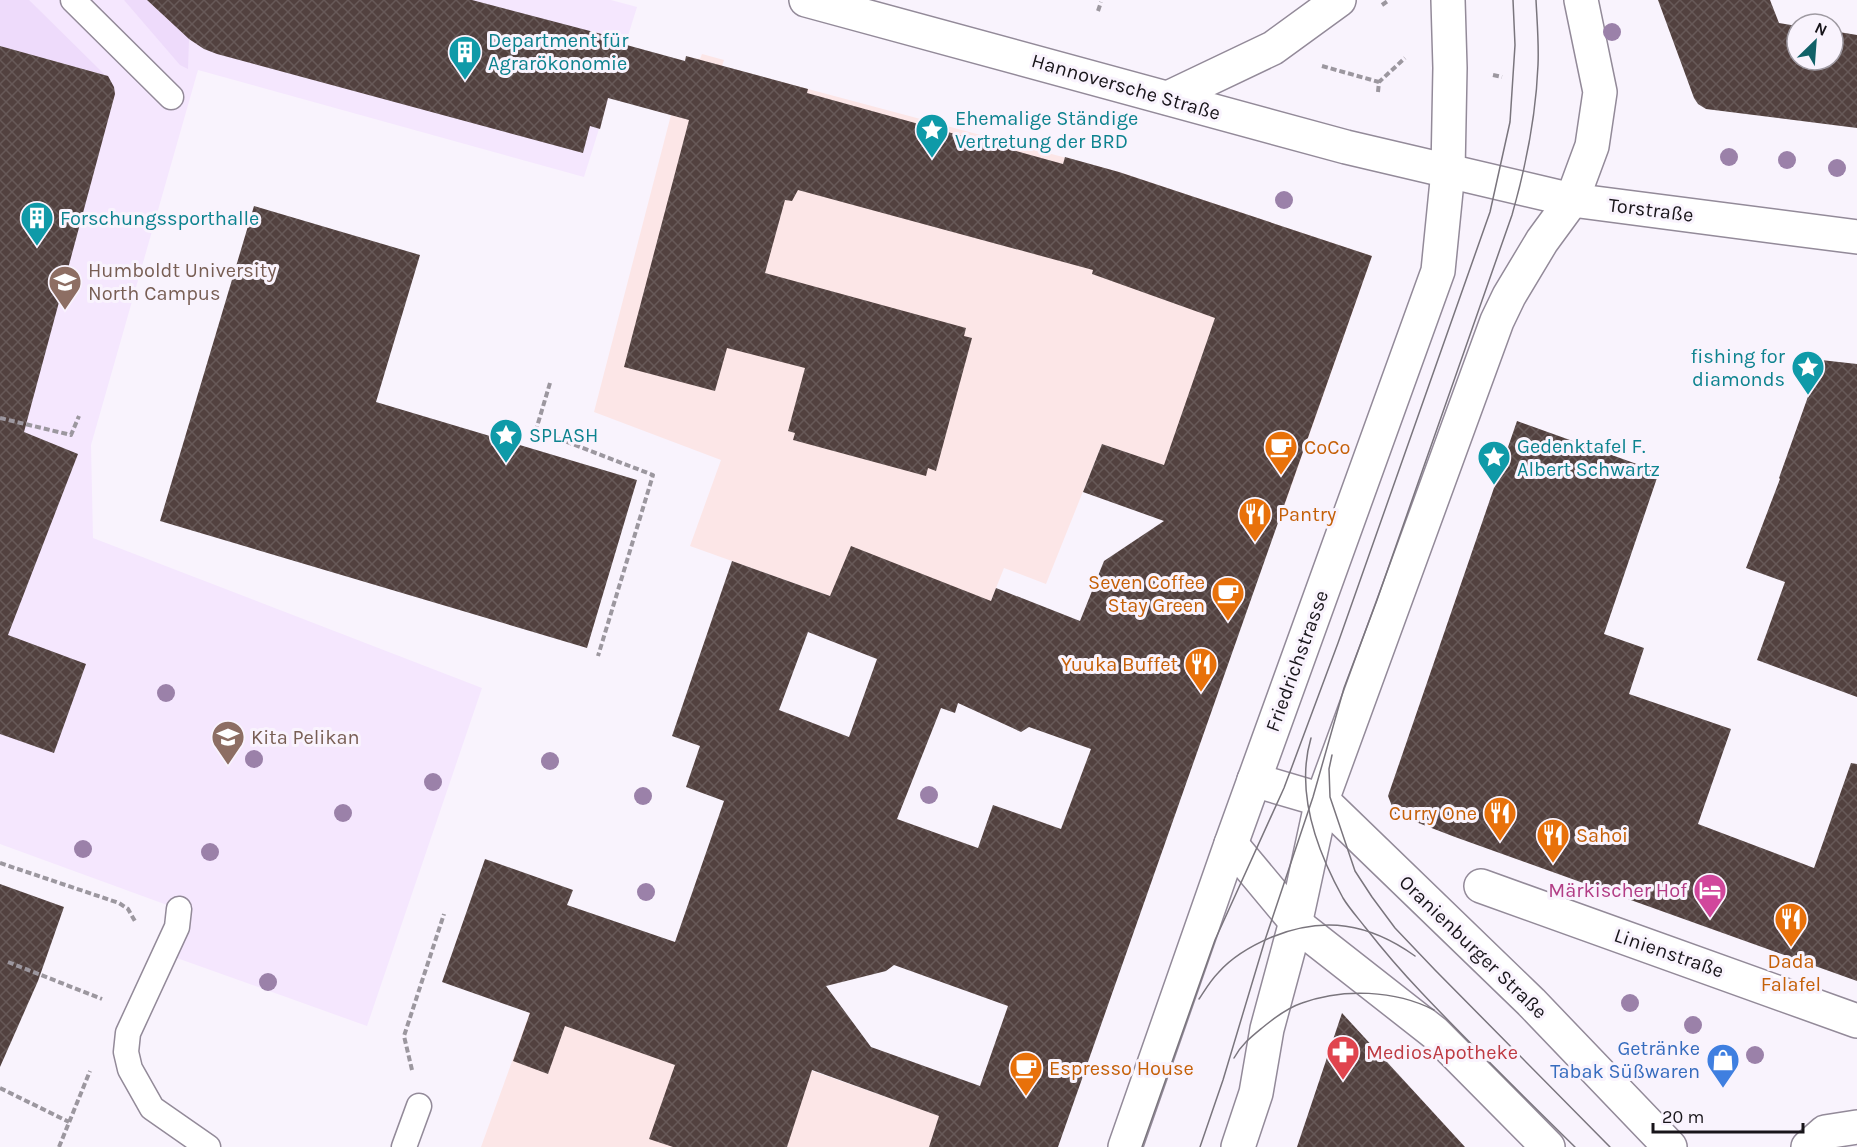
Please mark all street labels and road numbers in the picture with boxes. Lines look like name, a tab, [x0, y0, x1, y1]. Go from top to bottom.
street label: Hannoversche Straße	[1029, 49, 1223, 125]
street label: Torstraße	[1607, 193, 1695, 227]
street label: Friedrichstrasse	[1261, 587, 1333, 735]
street label: Oranienburger Straße	[1394, 871, 1552, 1023]
street label: Linienstraße	[1611, 923, 1727, 983]

